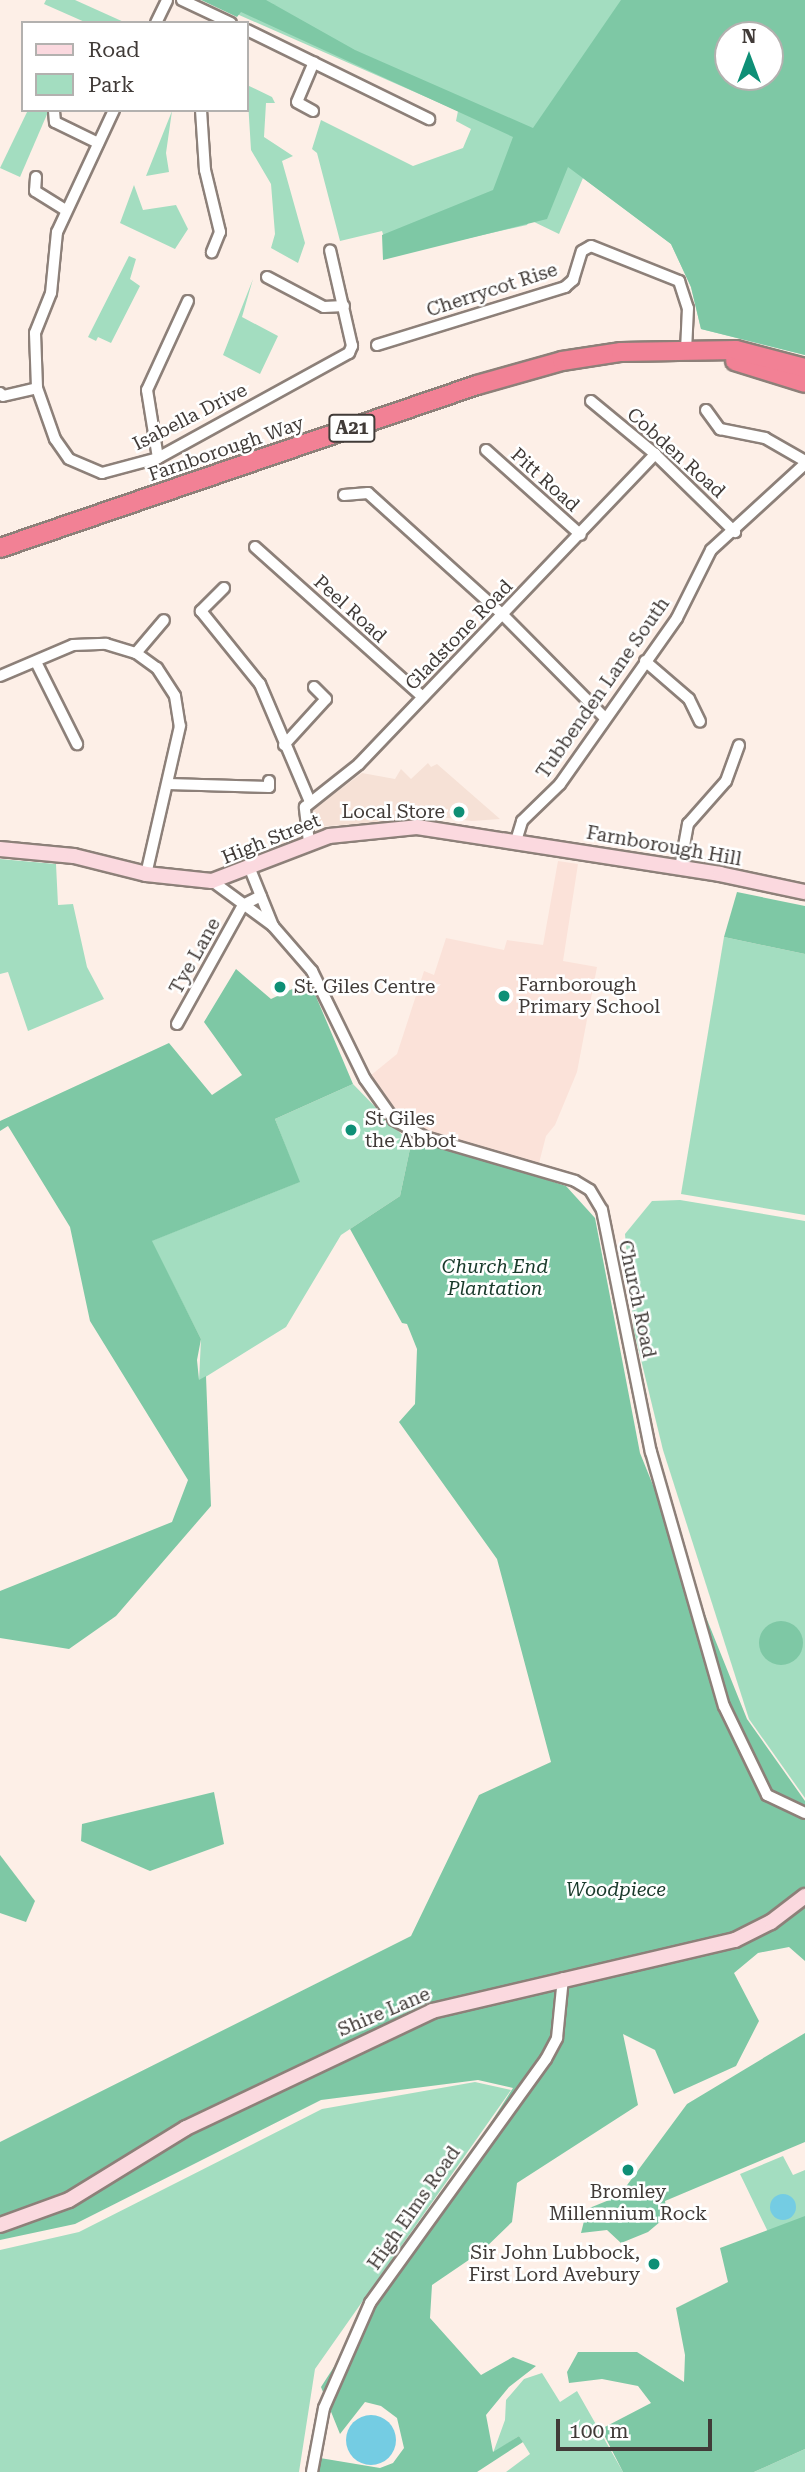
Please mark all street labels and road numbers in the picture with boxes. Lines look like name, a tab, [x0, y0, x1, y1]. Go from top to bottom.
street label: Cherrycot Rise	[424, 258, 560, 322]
street label: Isabella Drive	[129, 378, 251, 456]
street label: Cobden Road	[622, 403, 730, 503]
street label: Farnborough Way	[145, 412, 307, 486]
road number: A21	[328, 414, 376, 442]
street label: Pitt Road	[506, 443, 584, 517]
street label: Peel Road	[309, 570, 391, 648]
street label: Gladstone Road	[401, 575, 517, 695]
street label: Tubbenden Lane South	[532, 593, 674, 783]
street label: High Street	[218, 809, 324, 869]
street label: Farnborough Hill	[585, 821, 743, 871]
street label: Tye Lane	[165, 914, 225, 998]
street label: Church Road	[613, 1238, 661, 1360]
street label: Shire Lane	[334, 1982, 434, 2042]
street label: High Elms Road	[363, 2142, 465, 2274]

